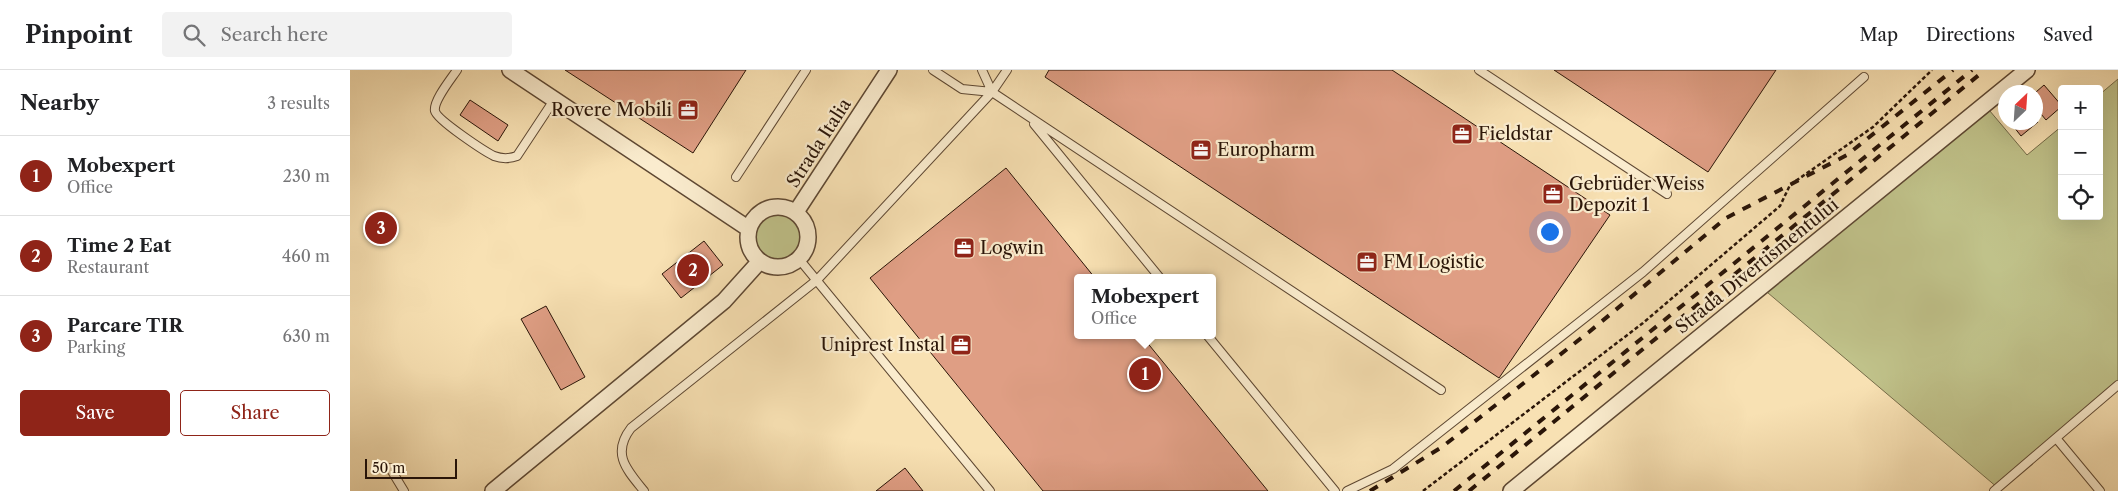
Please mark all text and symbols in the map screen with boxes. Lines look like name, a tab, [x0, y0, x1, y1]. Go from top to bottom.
search box	[162, 12, 512, 57]
text: Pinpoint	[25, 20, 132, 49]
icon: search	[180, 21, 208, 49]
text: Search here	[220, 23, 328, 46]
text: Map	[1859, 24, 1898, 46]
text: Directions	[1926, 24, 2015, 46]
text: Saved	[2043, 24, 2093, 46]
north arrow	[1998, 85, 2043, 130]
map controls	[2058, 85, 2103, 220]
button: +	[2058, 85, 2103, 130]
text: Nearby	[20, 90, 99, 115]
text: 3 results	[267, 93, 330, 113]
street label: Strada Italia	[782, 94, 856, 192]
office icon: Rovere Mobili	[676, 98, 700, 122]
place label: Rovere Mobili	[551, 99, 673, 121]
office icon: Fieldstar	[1450, 122, 1474, 146]
place label: Fieldstar	[1478, 123, 1553, 145]
button: −	[2058, 130, 2103, 175]
office icon: Europharm	[1189, 138, 1213, 162]
place label: Europharm	[1217, 139, 1315, 161]
text: Mobexpert	[67, 154, 175, 177]
text: 1	[32, 166, 40, 186]
text: 230 m	[283, 166, 330, 186]
place label: Gebrüder Weiss Depozit 1	[1569, 173, 1705, 216]
button: locate	[2058, 175, 2103, 220]
text: Office	[67, 177, 113, 197]
office icon: Gebrüder Weiss Depozit 1	[1541, 182, 1565, 206]
street label: Strada Divertismentului	[1671, 193, 1843, 338]
pin: 3	[365, 209, 397, 247]
your location	[1537, 219, 1563, 245]
text: Time 2 Eat	[67, 234, 171, 257]
office icon: Logwin	[952, 236, 976, 260]
place label: Logwin	[980, 237, 1044, 259]
text: 2	[31, 246, 41, 266]
text: 460 m	[282, 246, 330, 266]
office icon: FM Logistic	[1355, 250, 1379, 274]
pin: 2	[677, 251, 709, 289]
place label: FM Logistic	[1383, 251, 1484, 273]
text: Restaurant	[67, 257, 149, 277]
popup	[1074, 274, 1216, 339]
text: Mobexpert	[1091, 285, 1199, 308]
text: Office	[1091, 308, 1137, 328]
text: Parcare TIR	[67, 314, 183, 337]
text: 3	[31, 326, 41, 346]
text: 630 m	[283, 326, 330, 346]
office icon: Uniprest Instal	[949, 333, 973, 357]
place label: Uniprest Instal	[820, 334, 945, 356]
text: Parking	[67, 337, 125, 357]
pin: 1	[1129, 355, 1161, 393]
button: Save	[20, 390, 170, 436]
button: Share	[180, 390, 330, 436]
scale bar	[365, 456, 458, 479]
text: 50 m	[372, 459, 405, 477]

